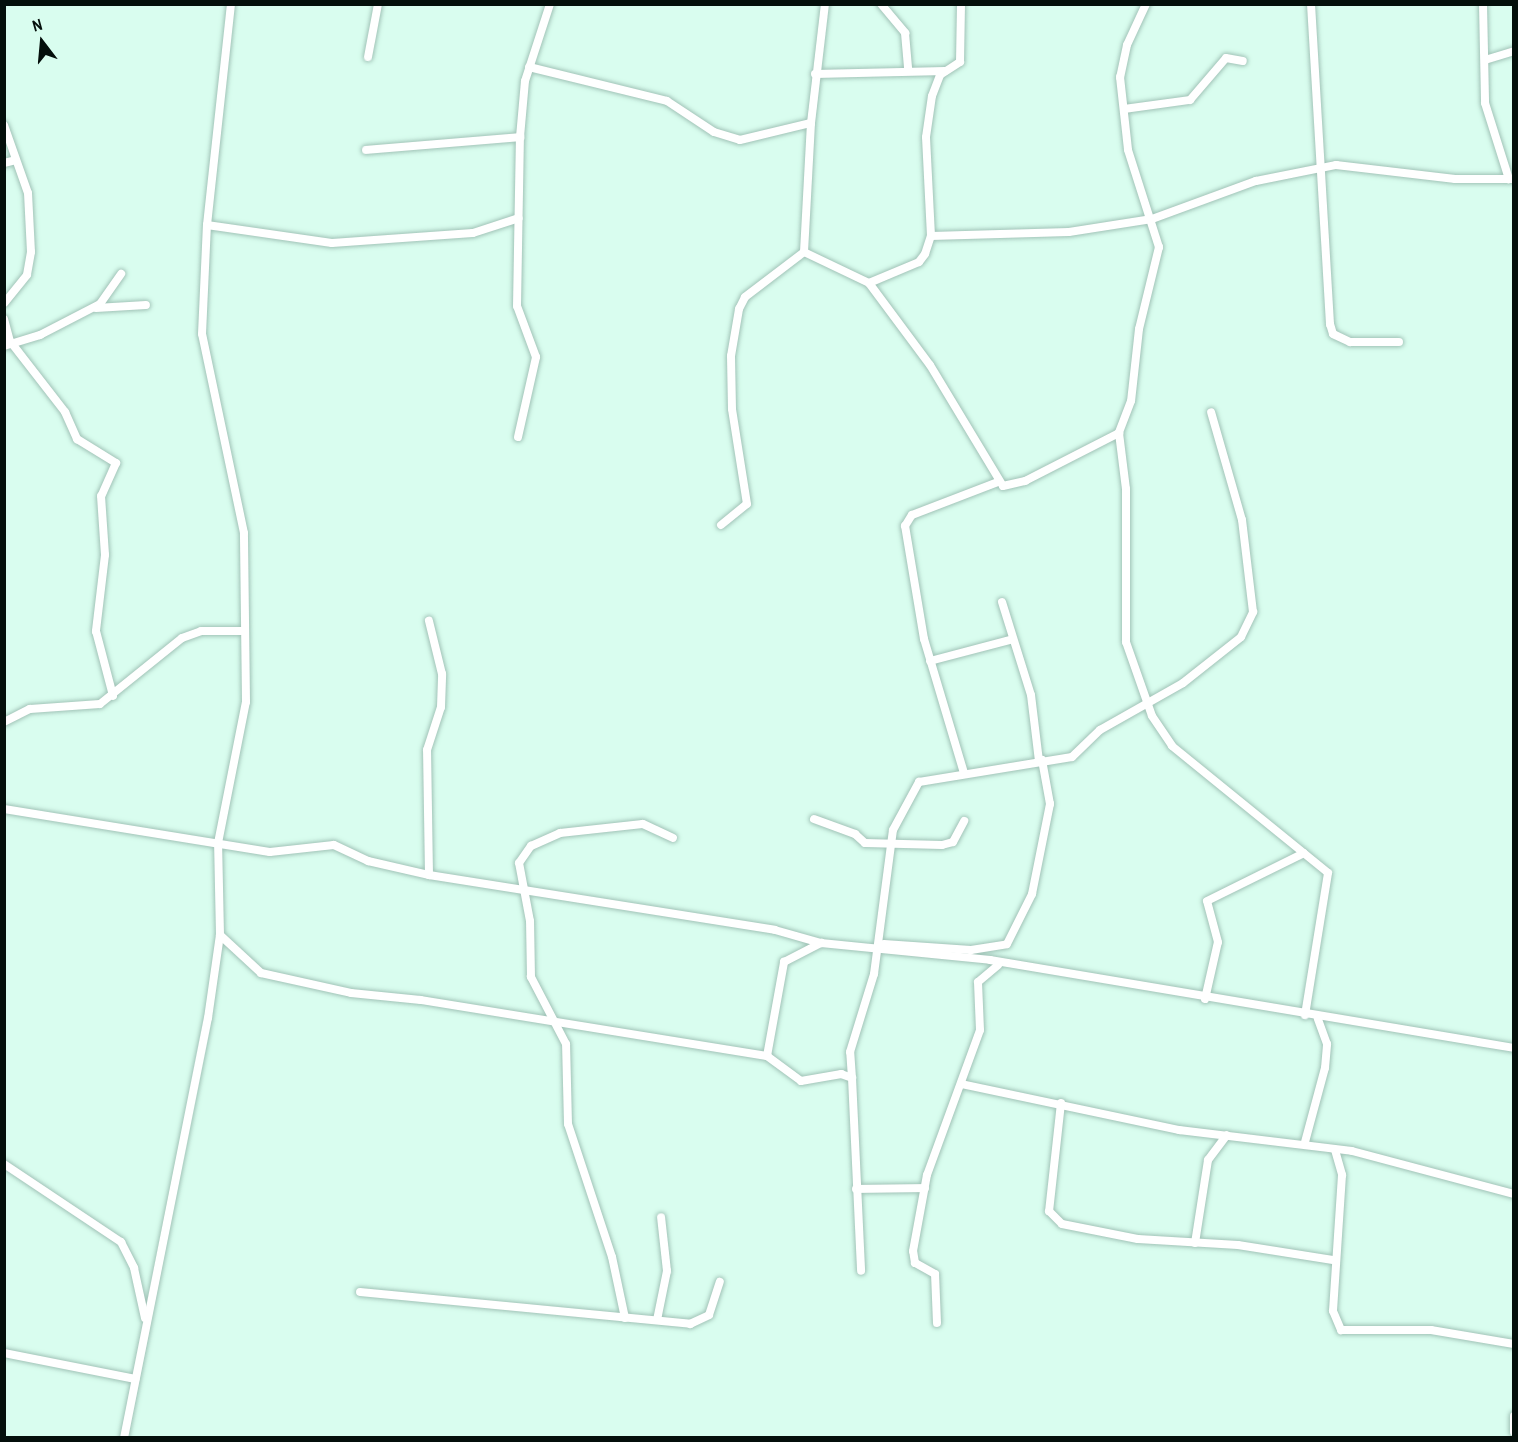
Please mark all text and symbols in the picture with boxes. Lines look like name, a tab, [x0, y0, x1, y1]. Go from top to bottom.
north arrow	[12, 12, 72, 72]
text: N	[29, 13, 45, 37]

